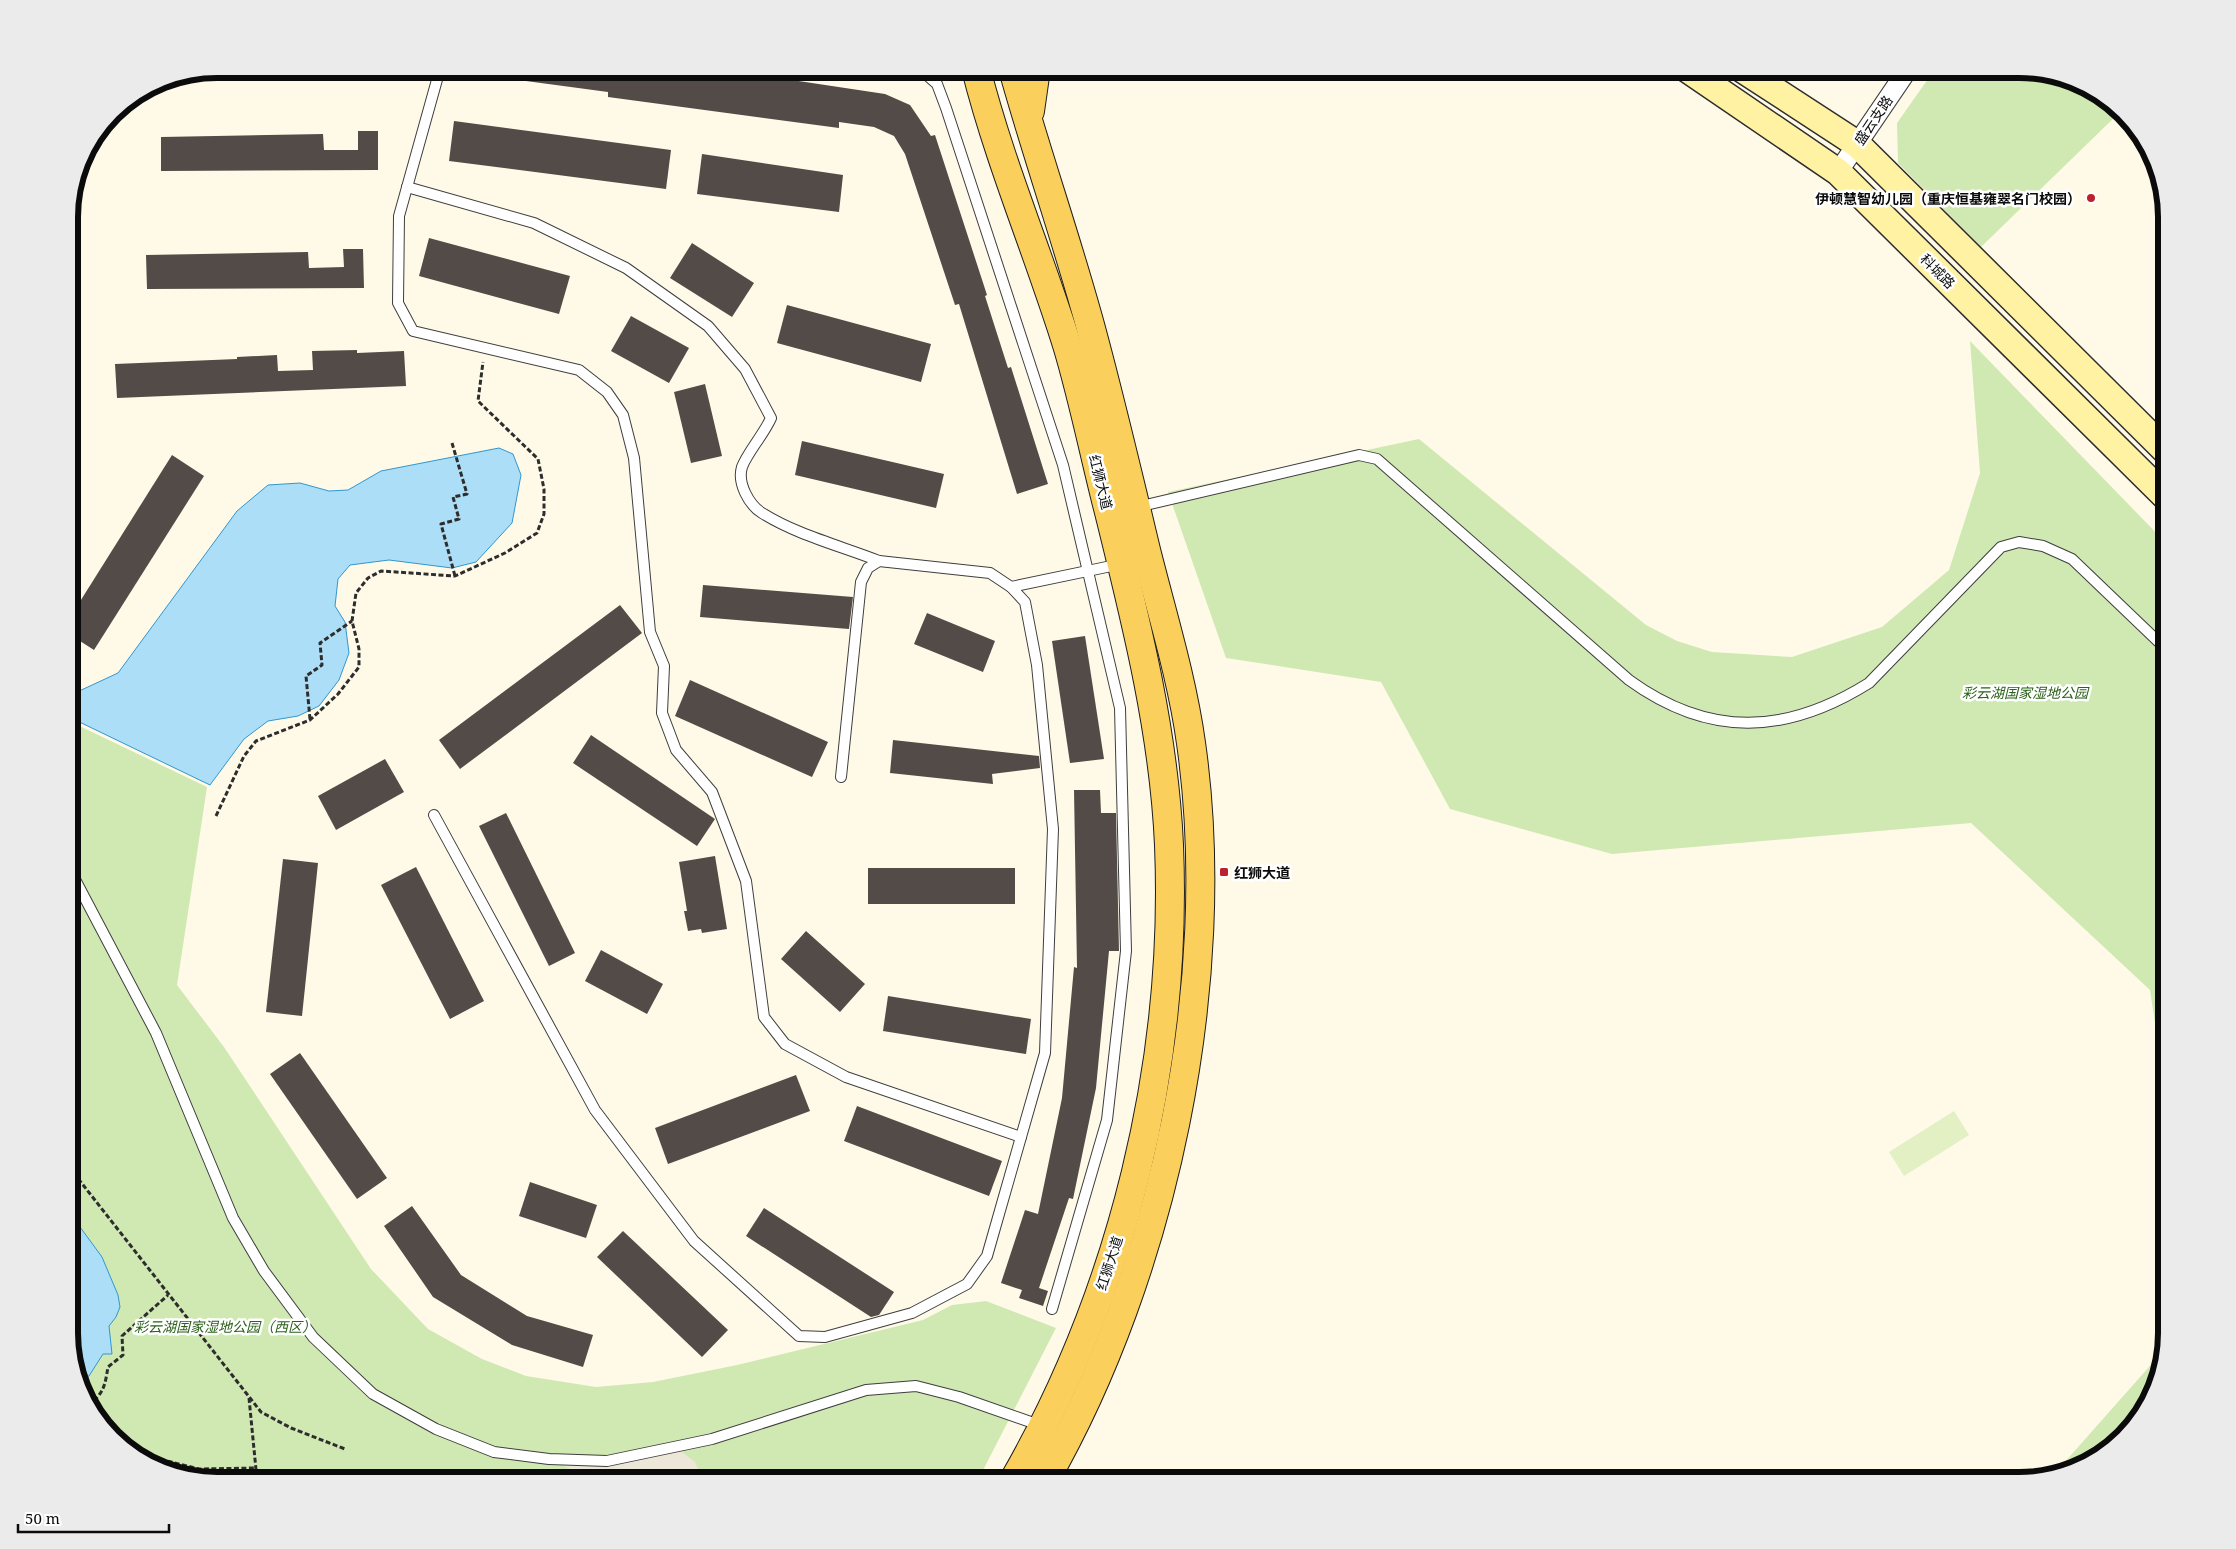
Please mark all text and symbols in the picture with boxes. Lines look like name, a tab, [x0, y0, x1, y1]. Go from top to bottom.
street label: 盛云支路	[1849, 91, 1897, 149]
place label: 伊顿慧智幼儿园（重庆恒基雍翠名门校园）	[1815, 189, 2081, 208]
marker: 伊顿慧智幼儿园（重庆恒基雍翠名门校园）	[2085, 192, 2097, 204]
street label: 科城路	[1916, 249, 1960, 293]
street label: 红狮大道	[1085, 453, 1117, 511]
park label: 彩云湖国家湿地公园	[1962, 683, 2090, 702]
place label: 红狮大道	[1234, 863, 1290, 882]
marker: 红狮大道	[1218, 866, 1230, 878]
street label: 红狮大道	[1091, 1233, 1127, 1293]
park label: 彩云湖国家湿地公园（西区）	[134, 1317, 316, 1336]
scale bar	[18, 1502, 169, 1534]
text: 50 m	[25, 1508, 60, 1528]

